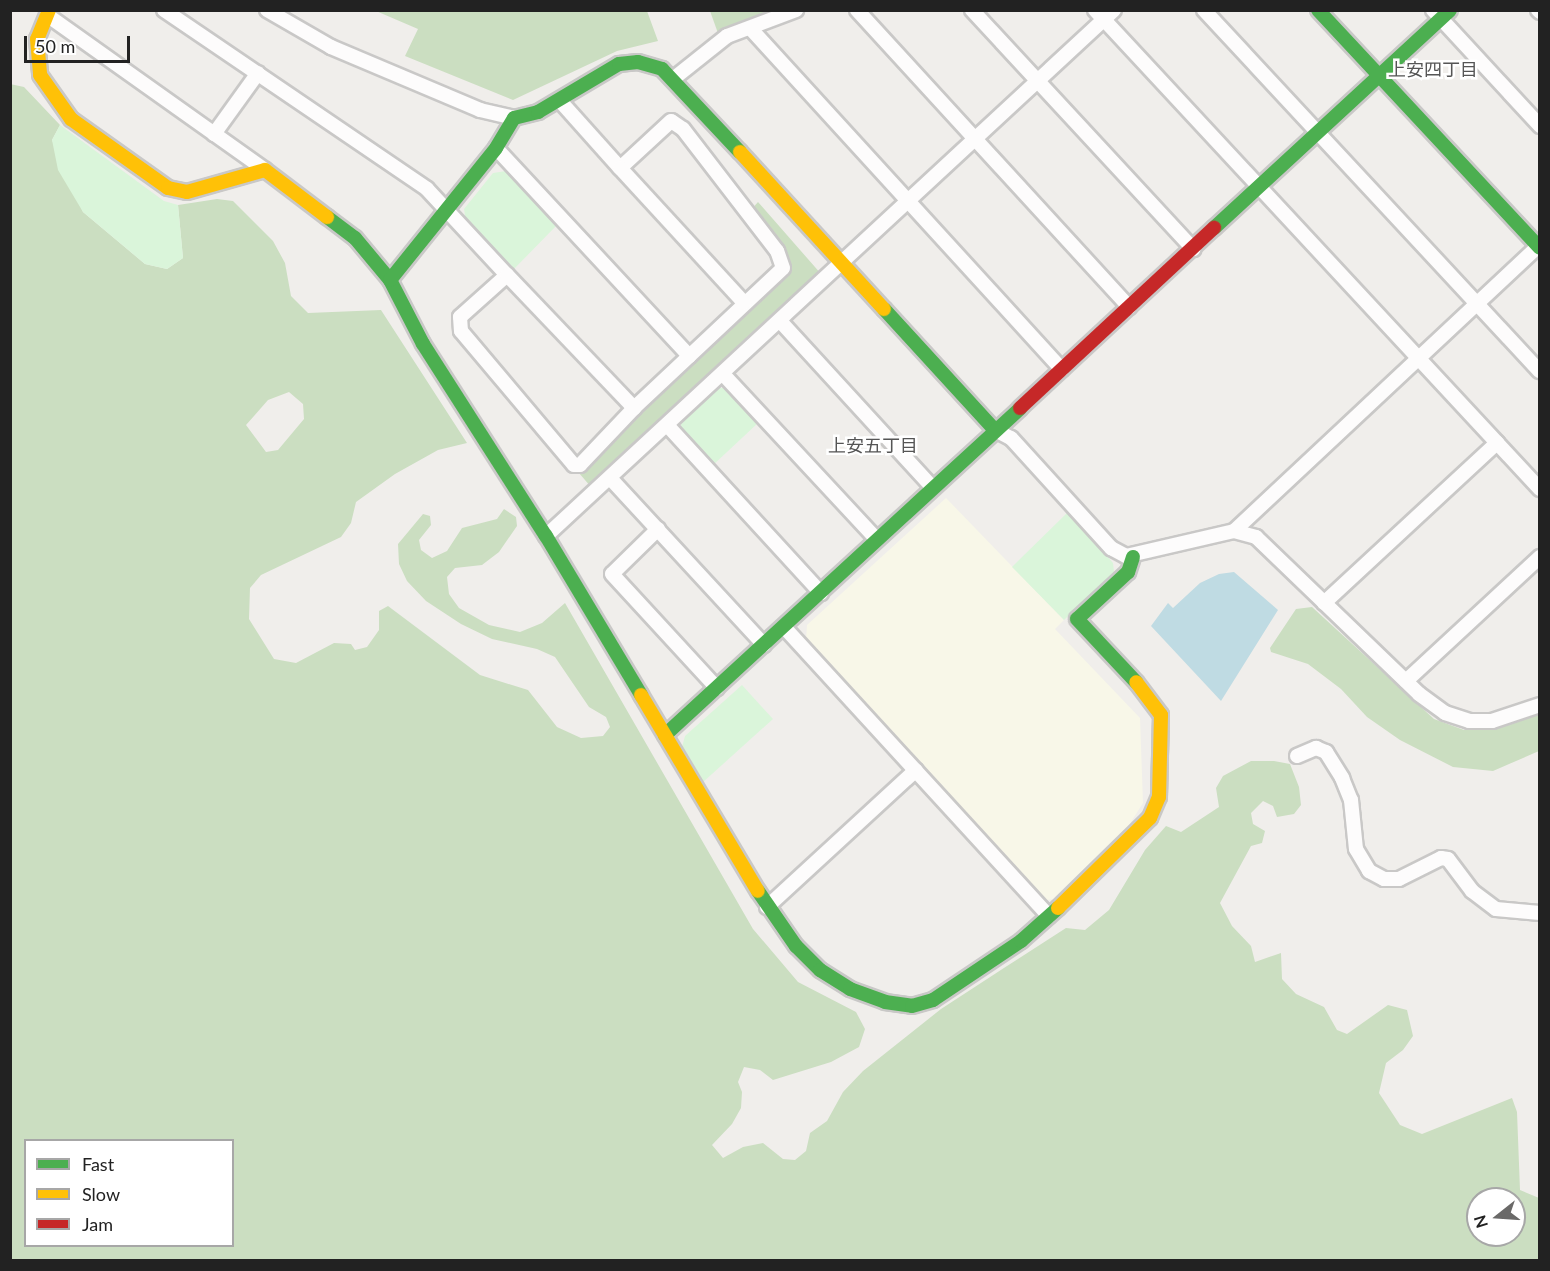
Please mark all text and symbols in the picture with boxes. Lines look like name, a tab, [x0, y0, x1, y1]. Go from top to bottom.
scale bar	[27, 24, 134, 62]
text: 50 m	[35, 35, 75, 57]
district label: 上安四丁目	[1388, 58, 1478, 80]
district label: 上安五丁目	[828, 434, 918, 456]
legend	[24, 1139, 234, 1247]
text: Fast	[82, 1153, 114, 1175]
text: Slow	[82, 1183, 120, 1205]
north arrow	[1466, 1187, 1526, 1247]
text: Jam	[82, 1213, 113, 1235]
text: N	[1469, 1213, 1491, 1231]

